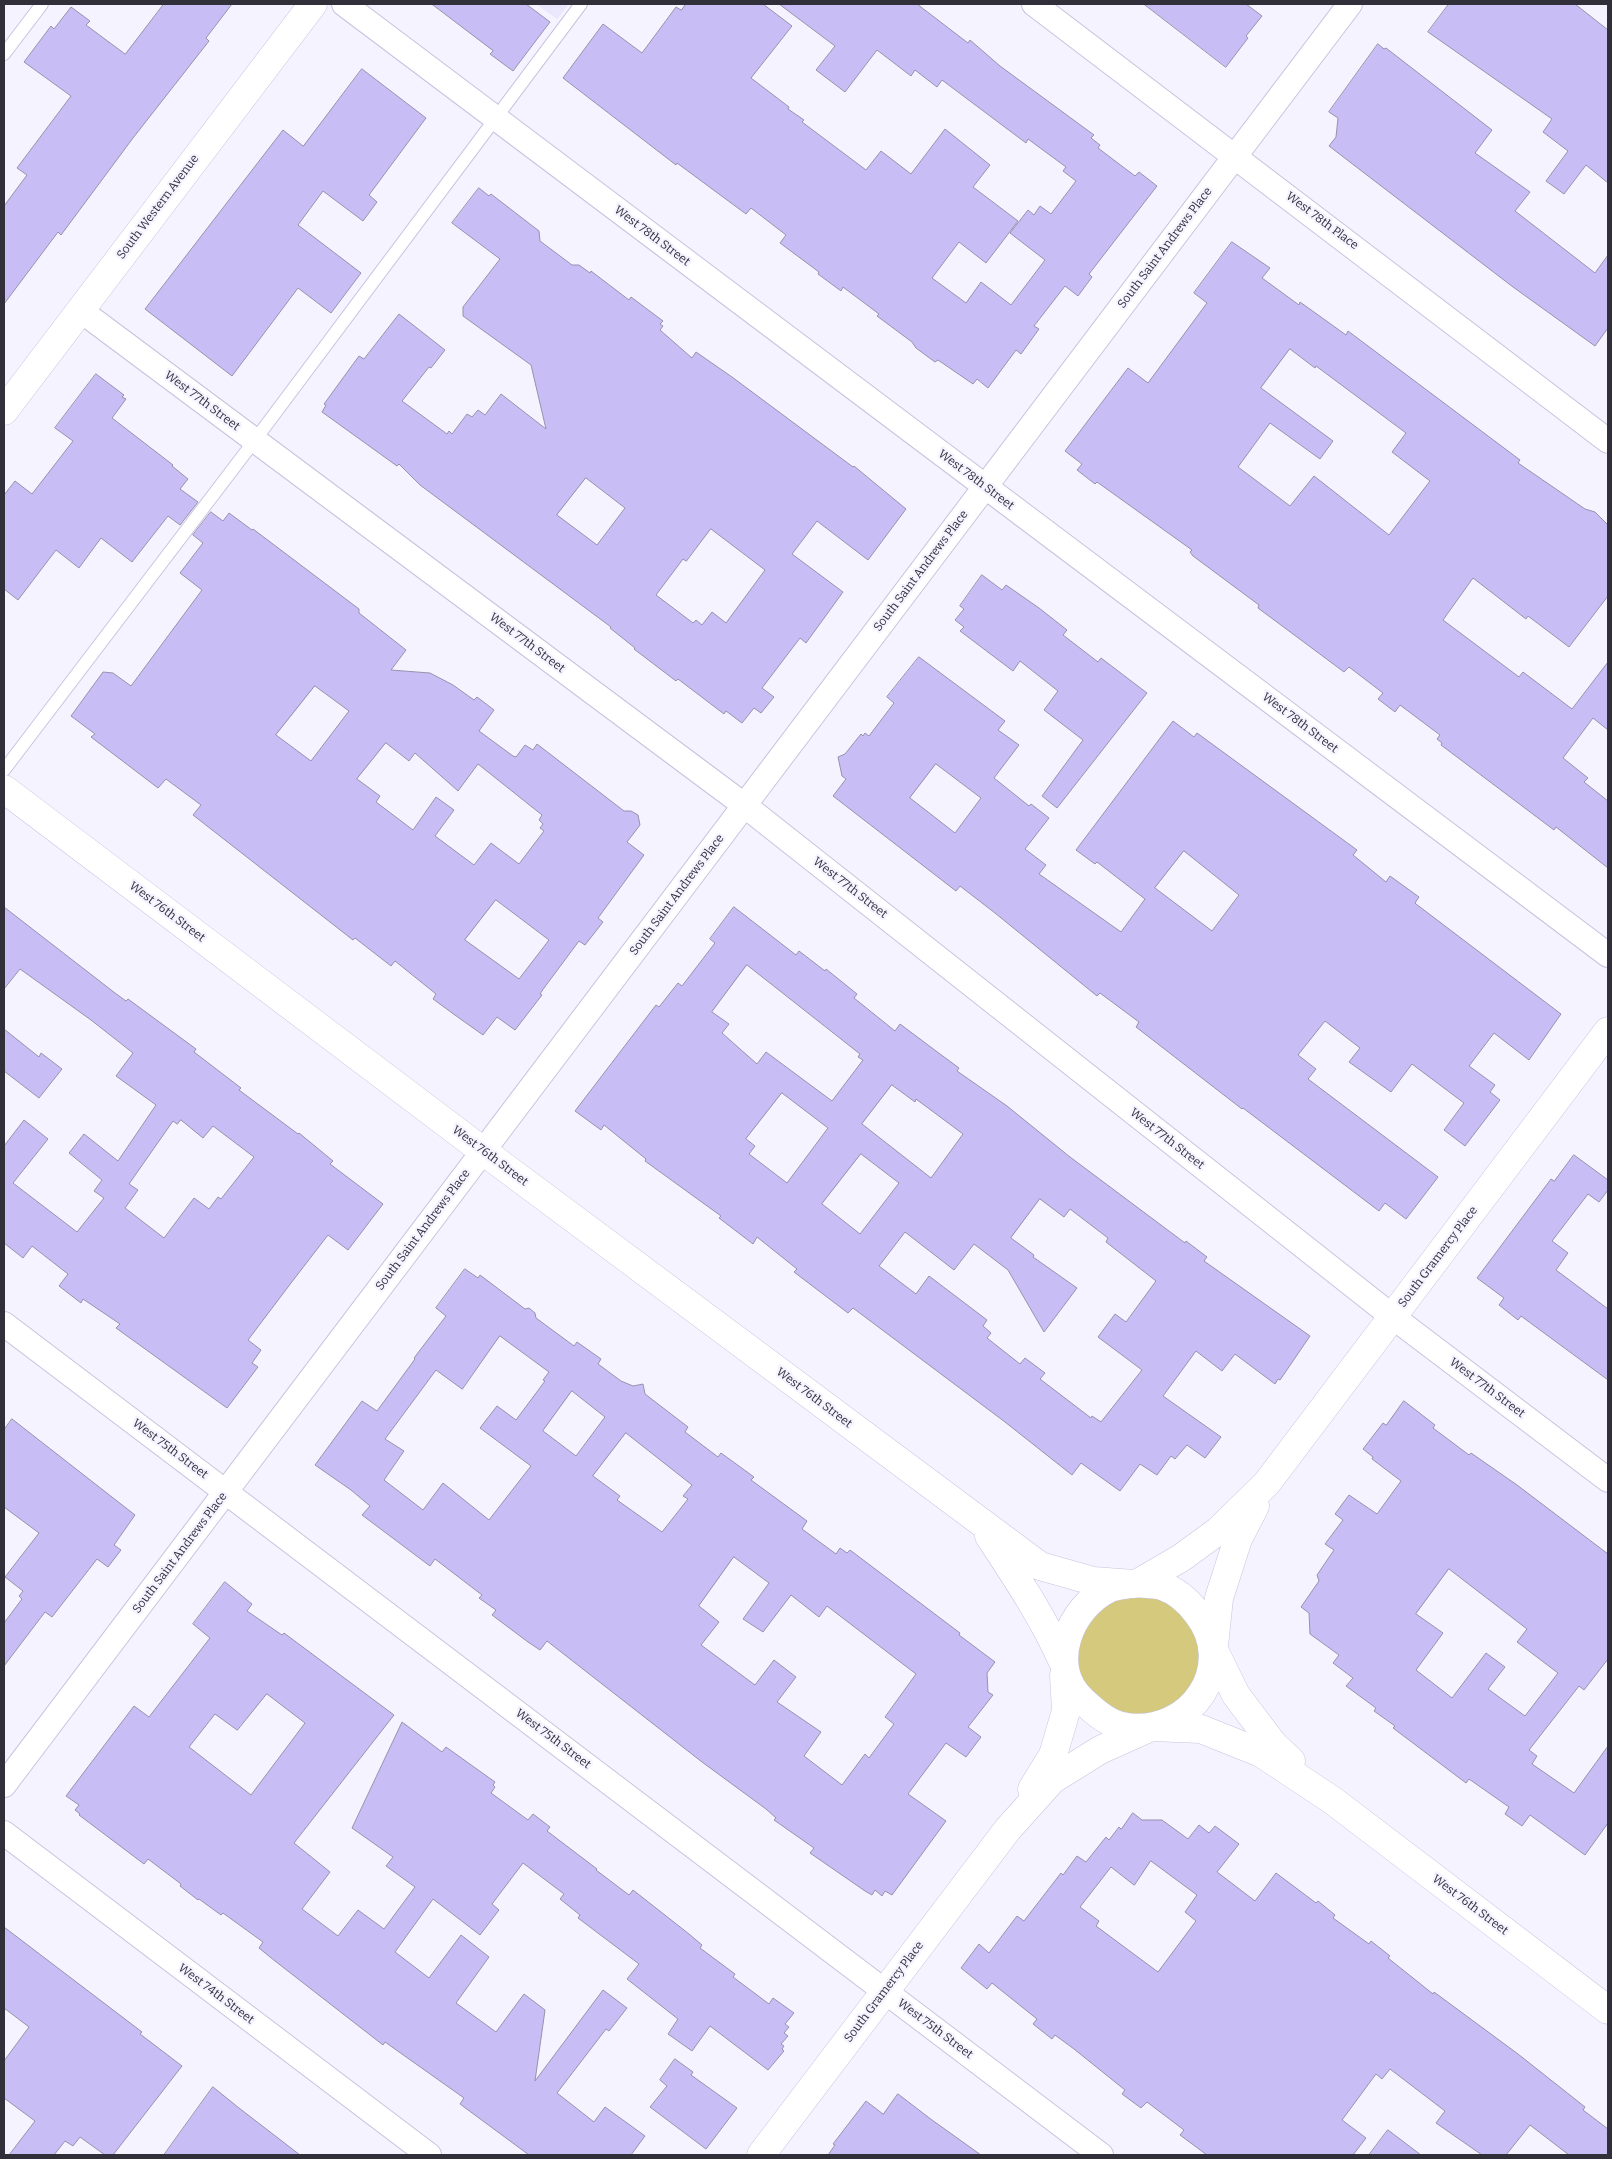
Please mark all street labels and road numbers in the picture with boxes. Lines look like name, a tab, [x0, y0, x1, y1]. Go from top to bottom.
street label: South Western Avenue	[114, 152, 202, 262]
street label: South Saint Andrews Place	[1115, 185, 1215, 311]
street label: West 78th Place	[1283, 189, 1361, 253]
street label: West 78th Street	[611, 203, 693, 269]
street label: West 77th Street	[162, 368, 242, 434]
street label: West 78th Street	[935, 447, 1017, 513]
street label: South Saint Andrews Place	[871, 508, 971, 634]
street label: West 77th Street	[487, 610, 567, 676]
street label: West 78th Street	[1259, 690, 1341, 756]
street label: South Saint Andrews Place	[627, 832, 727, 958]
street label: West 77th Street	[810, 854, 890, 922]
street label: West 76th Street	[126, 879, 208, 945]
street label: West 77th Street	[1127, 1105, 1207, 1173]
street label: West 76th Street	[449, 1123, 531, 1189]
street label: South Saint Andrews Place	[373, 1167, 473, 1293]
street label: South Gramercy Place	[1395, 1204, 1481, 1310]
street label: West 77th Street	[1447, 1355, 1527, 1421]
street label: West 76th Street	[773, 1365, 855, 1431]
street label: West 75th Street	[129, 1416, 211, 1482]
street label: South Saint Andrews Place	[130, 1490, 230, 1616]
street label: West 75th Street	[512, 1706, 594, 1772]
street label: West 76th Street	[1429, 1872, 1511, 1938]
street label: South Gramercy Place	[841, 1939, 927, 2045]
street label: West 74th Street	[175, 1961, 257, 2027]
street label: West 75th Street	[894, 1996, 976, 2062]

